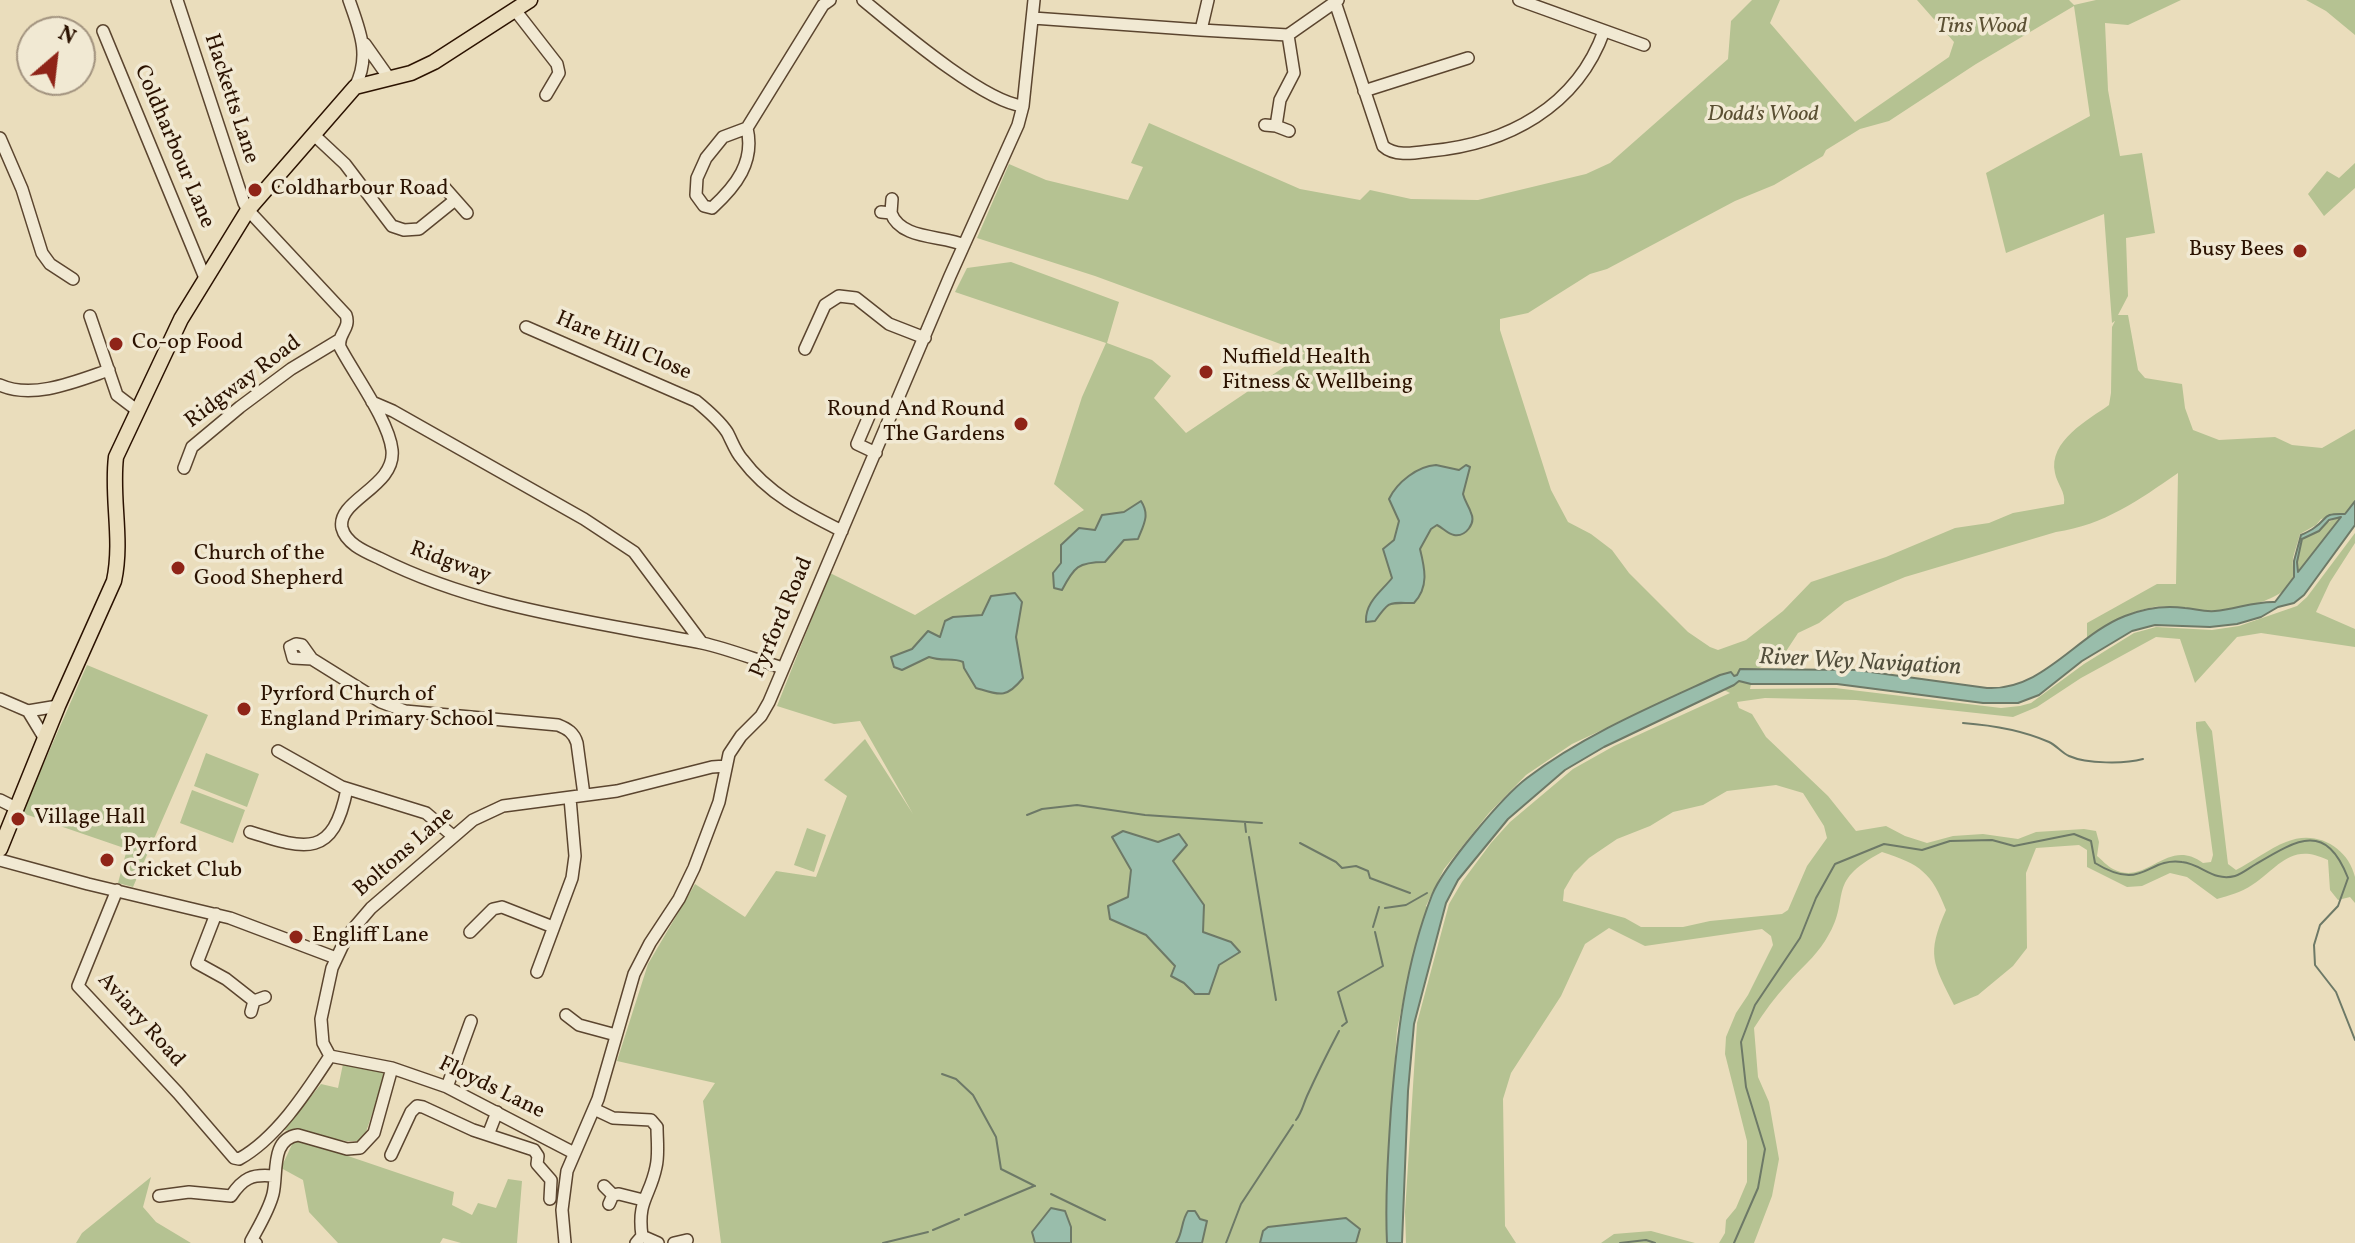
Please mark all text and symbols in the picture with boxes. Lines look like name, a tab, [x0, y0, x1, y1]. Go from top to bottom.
park label: Tins Wood	[1937, 15, 2027, 41]
north arrow	[16, 16, 96, 96]
text: N	[52, 19, 81, 54]
street label: Hacketts Lane	[197, 31, 263, 167]
street label: Coldharbour Lane	[127, 61, 219, 233]
park label: Dodd's Wood	[1707, 103, 1819, 129]
place label: Coldharbour Road	[271, 177, 449, 203]
marker: Coldharbour Road	[246, 181, 264, 199]
place label: Busy Bees	[2189, 238, 2284, 264]
marker: Busy Bees	[2291, 242, 2309, 260]
street label: Hare Hill Close	[551, 307, 695, 387]
place label: Co-op Food	[132, 331, 243, 357]
street label: Ridgway Road	[181, 331, 307, 435]
marker: Co-op Food	[107, 335, 125, 353]
place label: Nuffield Health Fitness & Wellbeing	[1222, 346, 1413, 398]
marker: Nuffield Health Fitness & Wellbeing	[1197, 363, 1215, 381]
place label: Round And Round The Gardens	[827, 398, 1005, 450]
marker: Round And Round The Gardens	[1012, 415, 1030, 433]
street label: Ridgway	[406, 537, 494, 591]
place label: Church of the Good Shepherd	[194, 542, 344, 594]
street label: Pyrford Road	[746, 554, 820, 682]
marker: Church of the Good Shepherd	[169, 559, 187, 577]
water label: River Wey Navigation	[1758, 644, 1962, 684]
place label: Pyrford Church of England Primary School	[260, 683, 494, 734]
marker: Pyrford Church of England Primary School	[235, 700, 253, 718]
street label: Boltons Lane	[349, 802, 461, 904]
place label: Village Hall	[34, 806, 145, 832]
marker: Village Hall	[9, 810, 27, 828]
place label: Pyrford Cricket Club	[123, 834, 242, 886]
marker: Pyrford Cricket Club	[98, 851, 116, 869]
place label: Engliff Lane	[312, 924, 429, 950]
marker: Engliff Lane	[287, 928, 305, 946]
street label: Aviary Road	[91, 968, 189, 1074]
street label: Floyds Lane	[433, 1052, 549, 1126]

